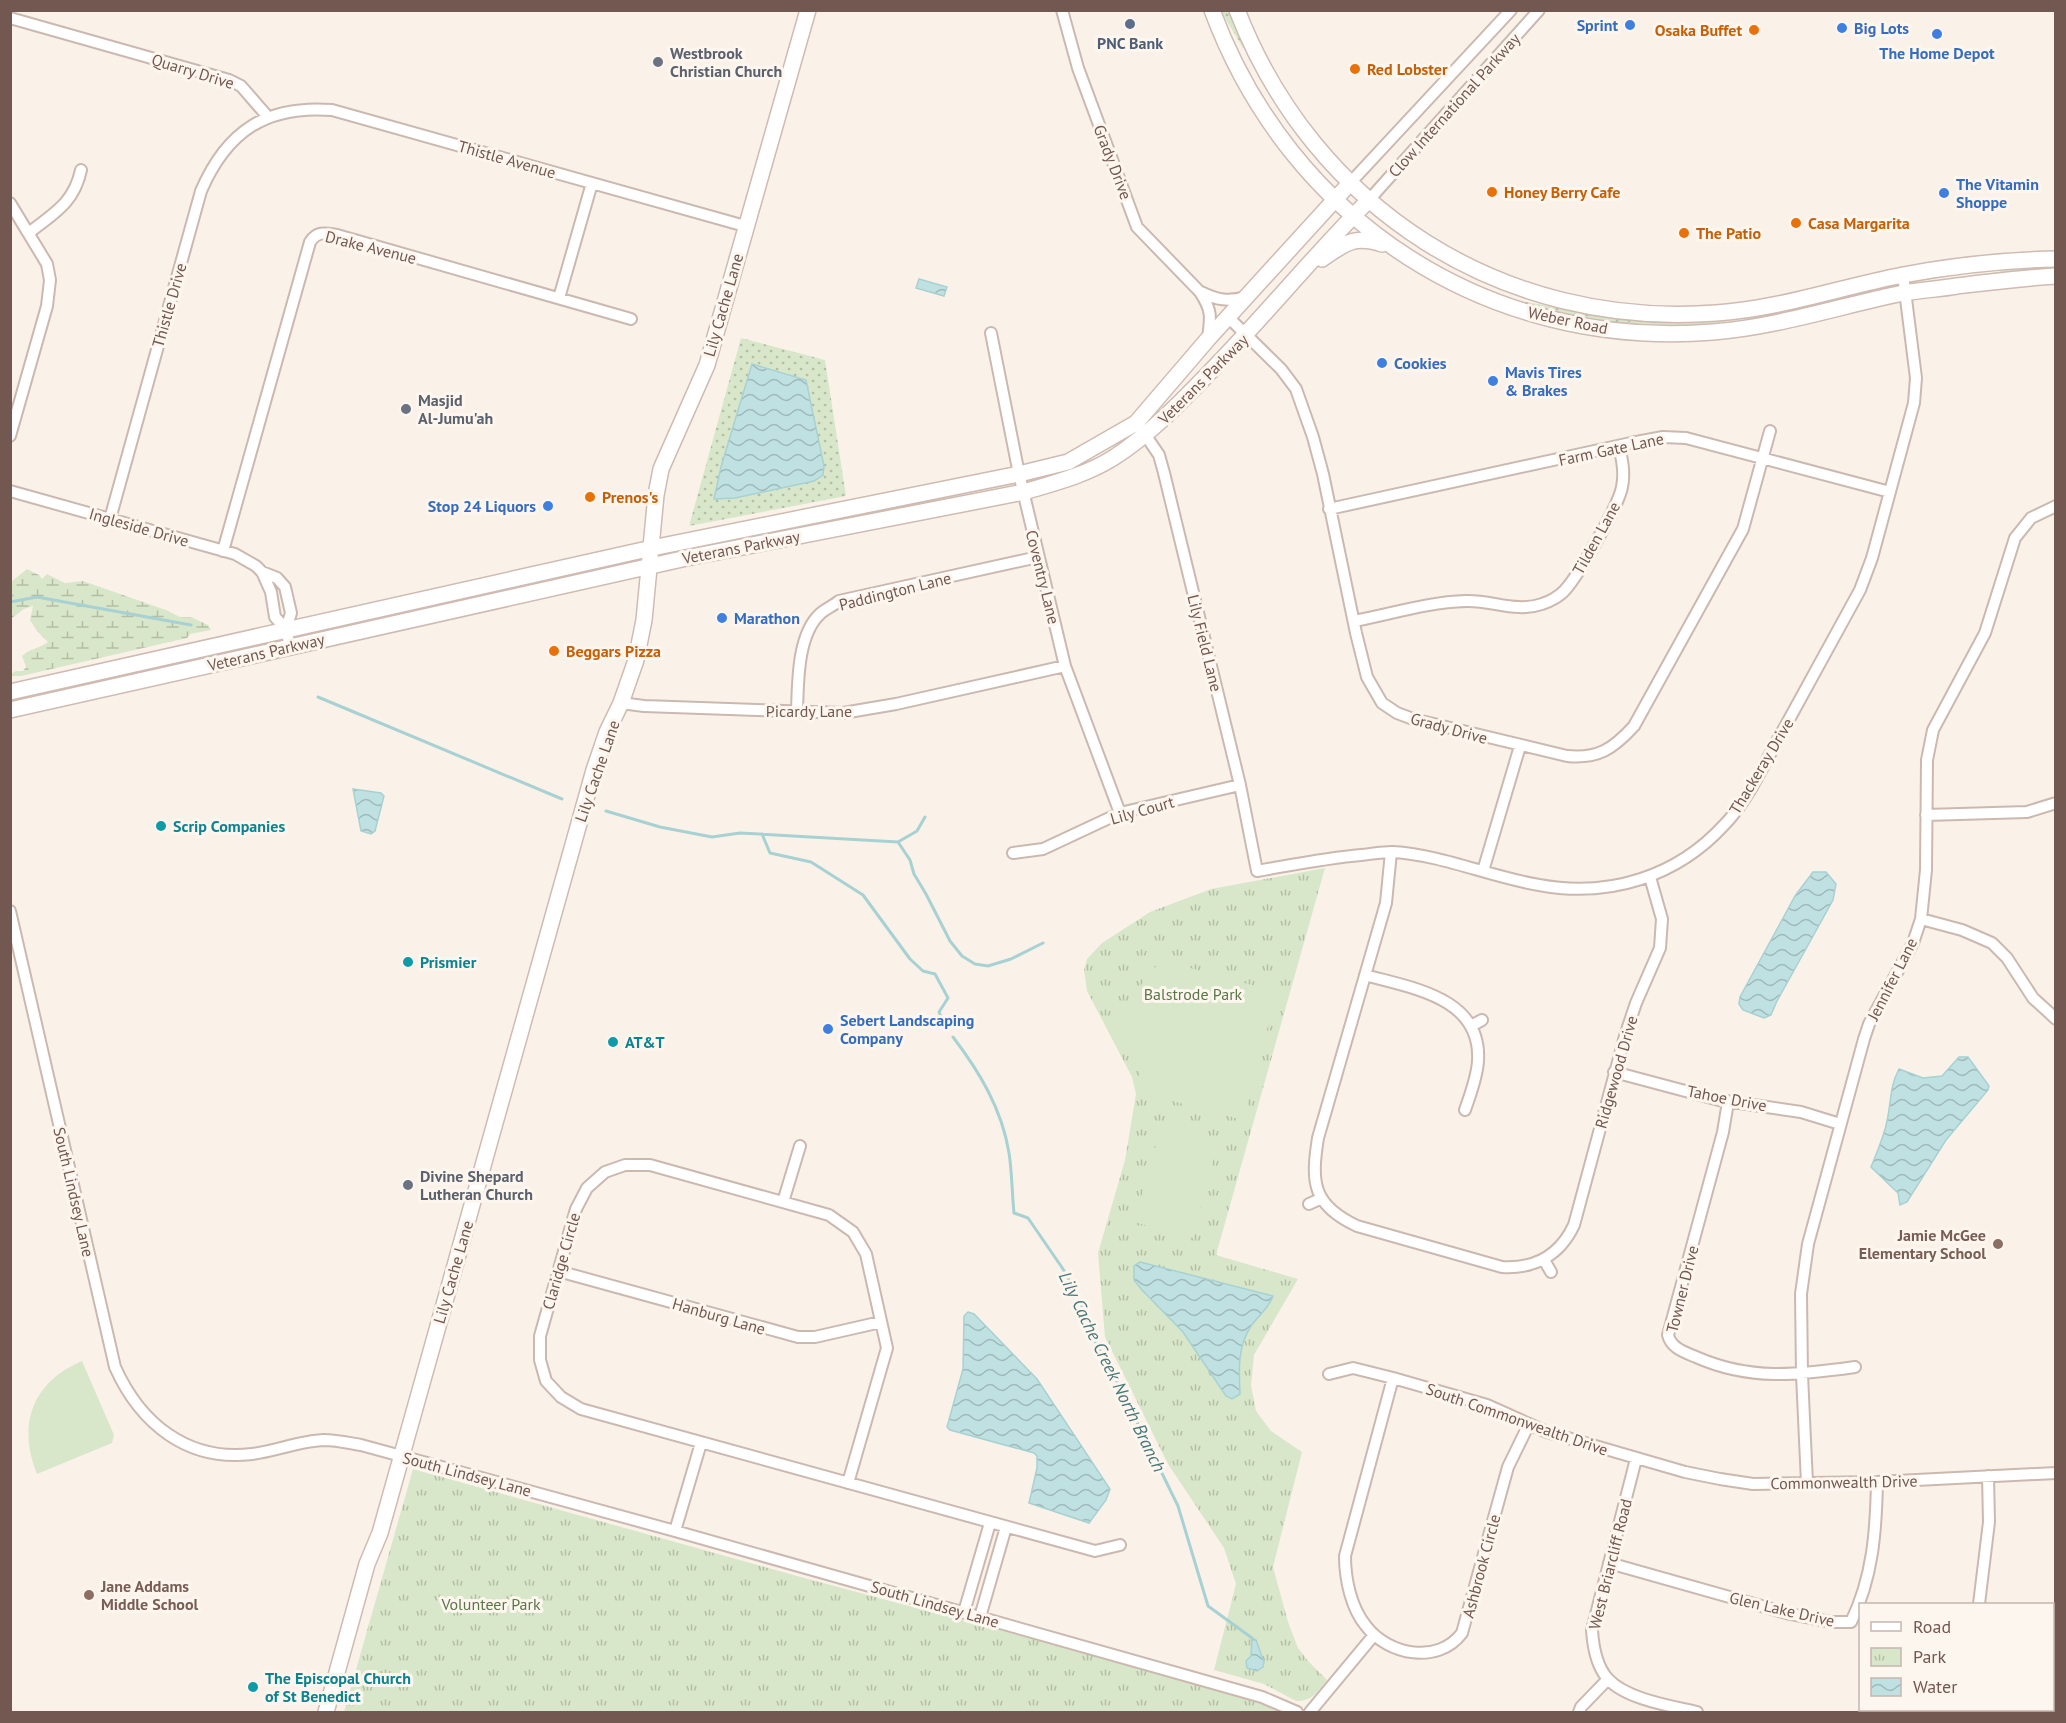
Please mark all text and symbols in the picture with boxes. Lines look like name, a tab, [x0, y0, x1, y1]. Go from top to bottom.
place label: Sprint	[1577, 15, 1618, 35]
marker: PNC Bank	[1123, 17, 1137, 31]
marker: Sprint	[1623, 18, 1637, 32]
place label: Big Lots	[1854, 18, 1909, 38]
place label: Osaka Buffet	[1655, 20, 1742, 40]
marker: Big Lots	[1835, 21, 1849, 35]
marker: Osaka Buffet	[1747, 23, 1761, 37]
marker: The Home Depot	[1930, 27, 1944, 41]
street label: Clow International Parkway	[1384, 28, 1524, 181]
place label: PNC Bank	[1097, 33, 1163, 53]
place label: Westbrook Christian Church	[670, 43, 782, 81]
place label: The Home Depot	[1879, 43, 1995, 63]
street label: Quarry Drive	[149, 49, 237, 93]
marker: Westbrook Christian Church	[651, 55, 665, 69]
place label: Red Lobster	[1367, 59, 1448, 79]
marker: Red Lobster	[1348, 62, 1362, 76]
street label: Grady Drive	[1090, 122, 1136, 202]
street label: Thistle Avenue	[456, 136, 558, 182]
place label: The Vitamin Shoppe	[1956, 174, 2039, 212]
place label: Honey Berry Cafe	[1504, 182, 1620, 202]
marker: Honey Berry Cafe	[1485, 185, 1499, 199]
marker: The Vitamin Shoppe	[1937, 186, 1951, 200]
place label: Casa Margarita	[1808, 213, 1910, 233]
marker: Casa Margarita	[1789, 216, 1803, 230]
place label: The Patio	[1696, 223, 1761, 243]
street label: Drake Avenue	[323, 226, 419, 268]
marker: The Patio	[1677, 226, 1691, 240]
street label: Lily Cache Lane	[699, 251, 747, 359]
street label: Thistle Drive	[147, 260, 191, 350]
street label: Weber Road	[1526, 302, 1610, 338]
street label: Veterans Parkway	[1153, 329, 1253, 429]
place label: Cookies	[1394, 353, 1447, 373]
marker: Cookies	[1375, 356, 1389, 370]
place label: Mavis Tires & Brakes	[1505, 362, 1582, 400]
marker: Mavis Tires & Brakes	[1486, 374, 1500, 388]
place label: Masjid Al-Jumu'ah	[418, 390, 493, 428]
marker: Masjid Al-Jumu'ah	[399, 402, 413, 416]
street label: Farm Gate Lane	[1557, 428, 1665, 470]
place label: Prenos's	[602, 487, 658, 507]
marker: Prenos's	[583, 490, 597, 504]
place label: Stop 24 Liquors	[428, 496, 536, 516]
street label: Tilden Lane	[1568, 498, 1624, 578]
marker: Stop 24 Liquors	[541, 499, 555, 513]
street label: Ingleside Drive	[87, 503, 191, 551]
street label: Veterans Parkway	[680, 526, 802, 568]
street label: Coventry Lane	[1022, 528, 1064, 626]
street label: Paddington Lane	[837, 567, 953, 615]
street label: Lily Field Lane	[1183, 592, 1227, 694]
place label: Marathon	[734, 608, 800, 628]
marker: Marathon	[715, 611, 729, 625]
street label: Veterans Parkway	[205, 629, 327, 675]
place label: Beggars Pizza	[566, 641, 661, 661]
marker: Beggars Pizza	[547, 644, 561, 658]
street label: Picardy Lane	[766, 701, 852, 721]
street label: Grady Drive	[1408, 708, 1490, 748]
street label: Thackeray Drive	[1724, 714, 1798, 818]
street label: Lily Cache Lane	[570, 717, 624, 825]
street label: Lily Court	[1108, 791, 1177, 829]
place label: Scrip Companies	[173, 816, 285, 836]
marker: Scrip Companies	[154, 819, 168, 833]
street label: Jennifer Lane	[1862, 934, 1921, 1025]
place label: Prismier	[420, 952, 477, 972]
marker: Prismier	[401, 955, 415, 969]
park label: Balstrode Park	[1144, 984, 1243, 1004]
place label: Sebert Landscaping Company	[840, 1010, 974, 1048]
street label: Ridgewood Drive	[1590, 1013, 1642, 1131]
marker: Sebert Landscaping Company	[821, 1022, 835, 1036]
place label: AT&T	[625, 1032, 665, 1052]
marker: AT&T	[606, 1035, 620, 1049]
street label: Tahoe Drive	[1685, 1080, 1769, 1116]
street label: South Lindsey Lane	[49, 1125, 99, 1259]
place label: Divine Shepard Lutheran Church	[420, 1166, 533, 1204]
marker: Divine Shepard Lutheran Church	[401, 1178, 415, 1192]
street label: Claridge Circle	[538, 1210, 584, 1312]
street label: Lily Cache Lane	[429, 1218, 477, 1326]
place label: Jamie McGee Elementary School	[1859, 1225, 1986, 1263]
marker: Jamie McGee Elementary School	[1991, 1237, 2005, 1251]
street label: Towner Drive	[1661, 1243, 1703, 1335]
water label: Lily Cache Creek North Branch	[1054, 1268, 1171, 1476]
street label: Hanburg Lane	[670, 1293, 768, 1339]
street label: South Commonwealth Drive	[1423, 1378, 1611, 1460]
street label: South Lindsey Lane	[400, 1447, 534, 1501]
street label: Commonwealth Drive	[1770, 1471, 1918, 1493]
street label: West Briarcliff Road	[1584, 1497, 1636, 1631]
street label: Ashbrook Circle	[1458, 1512, 1504, 1620]
place label: Jane Addams Middle School	[100, 1576, 199, 1614]
street label: South Lindsey Lane	[869, 1576, 1001, 1632]
street label: Glen Lake Drive	[1728, 1587, 1836, 1631]
marker: Jane Addams Middle School	[82, 1588, 96, 1602]
park label: Volunteer Park	[440, 1594, 541, 1614]
legend	[1859, 1603, 2054, 1711]
text: Road	[1913, 1615, 1951, 1638]
text: Park	[1913, 1645, 1946, 1668]
place label: The Episcopal Church of St Benedict	[265, 1668, 411, 1706]
text: Water	[1913, 1675, 1957, 1698]
marker: The Episcopal Church of St Benedict	[246, 1680, 260, 1694]

